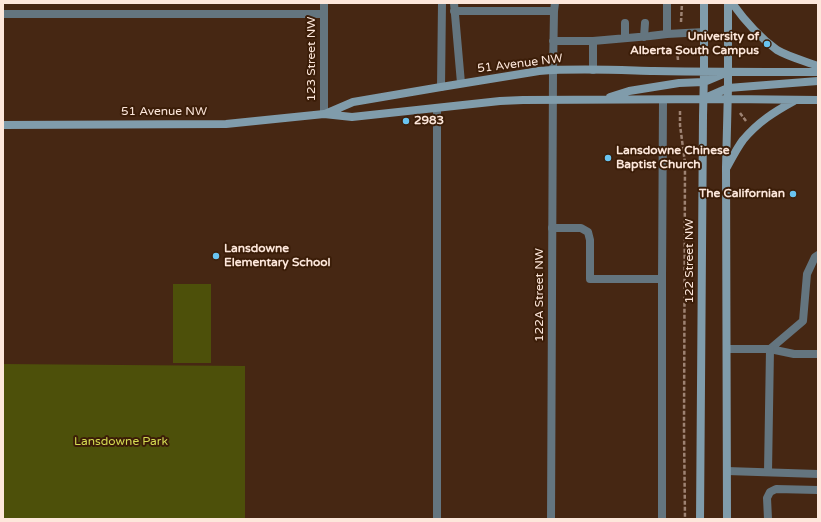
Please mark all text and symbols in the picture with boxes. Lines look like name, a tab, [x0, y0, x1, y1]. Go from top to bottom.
street label: 123 Street NW	[305, 17, 319, 101]
place label: University of Alberta South Campus	[630, 30, 759, 58]
marker: University of Alberta South Campus	[762, 39, 772, 49]
street label: 51 Avenue NW	[476, 52, 564, 76]
street label: 51 Avenue NW	[121, 105, 207, 119]
place label: 2983	[414, 114, 444, 128]
marker: 2983	[401, 116, 411, 126]
place label: Lansdowne Chinese Baptist Church	[616, 144, 730, 172]
marker: Lansdowne Chinese Baptist Church	[603, 153, 613, 163]
place label: The Californian	[699, 187, 785, 201]
marker: The Californian	[788, 189, 798, 199]
street label: 122 Street NW	[683, 219, 697, 303]
place label: Lansdowne Elementary School	[224, 242, 331, 270]
street label: 122A Street NW	[533, 248, 547, 342]
marker: Lansdowne Elementary School	[211, 251, 221, 261]
park label: Lansdowne Park	[74, 435, 168, 449]

